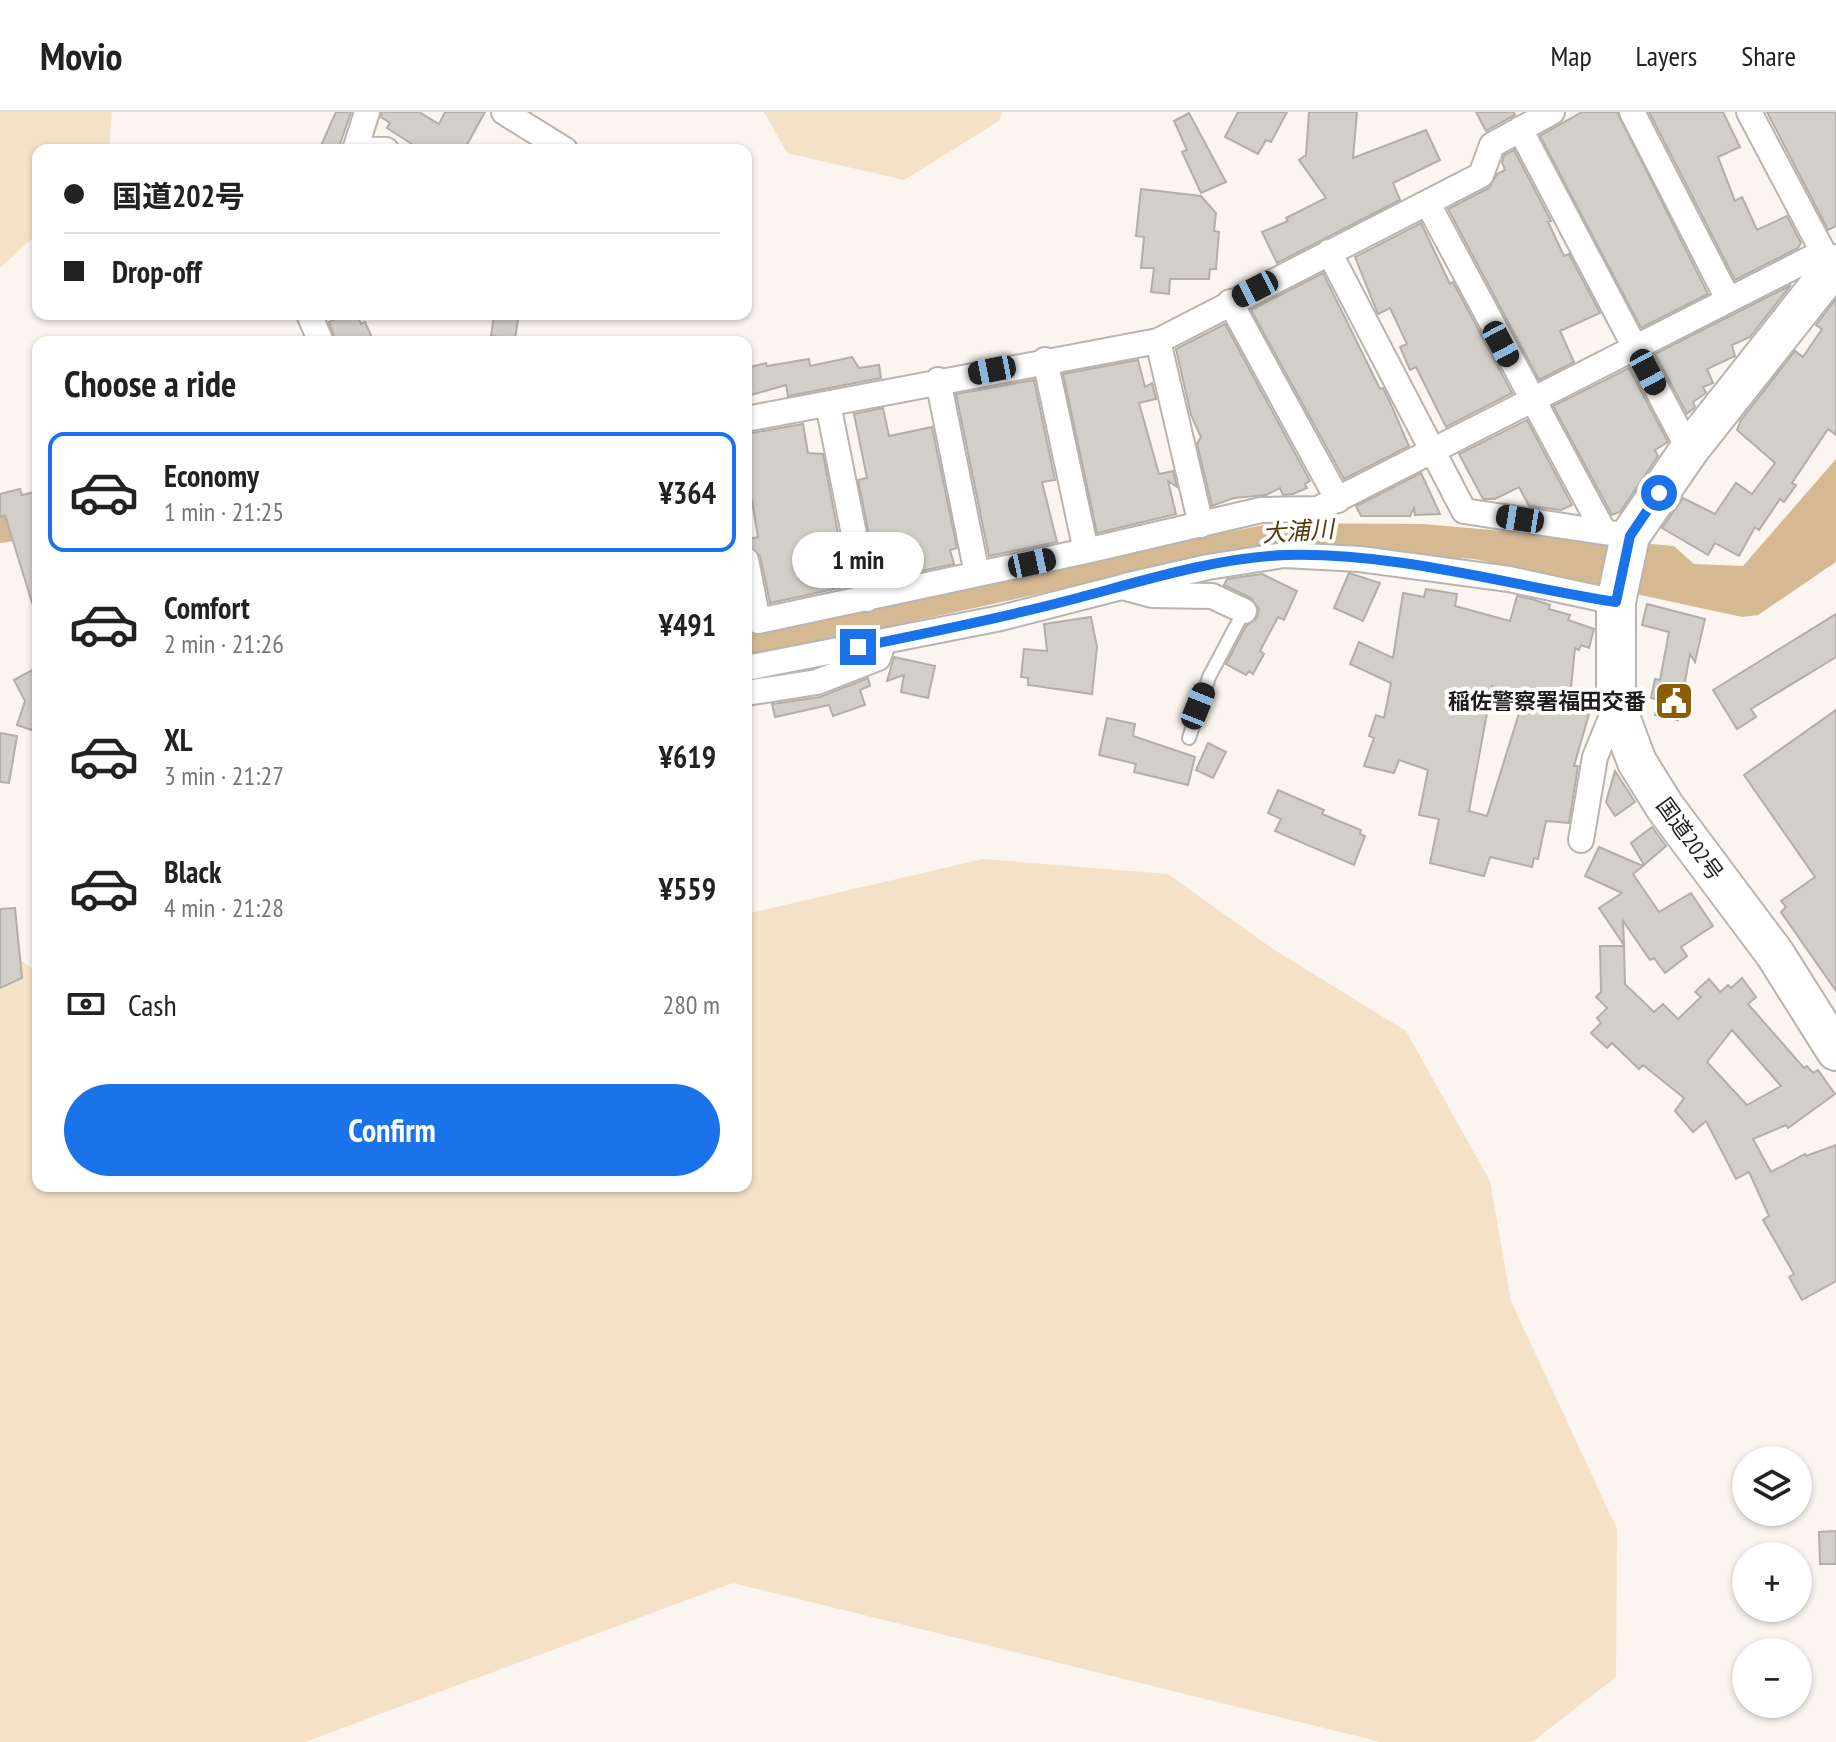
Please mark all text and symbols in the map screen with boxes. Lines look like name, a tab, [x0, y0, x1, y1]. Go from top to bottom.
text: Movio	[40, 31, 122, 80]
text: Map	[1550, 37, 1592, 74]
text: Layers	[1636, 37, 1697, 74]
text: Share	[1741, 37, 1796, 74]
text: 国道202号	[112, 176, 245, 215]
text: Drop-off	[112, 252, 202, 291]
car	[1228, 267, 1282, 311]
car	[1479, 317, 1523, 371]
car	[1626, 345, 1670, 399]
car	[966, 354, 1018, 386]
text: Choose a ride	[64, 360, 236, 407]
icon: car	[68, 456, 140, 528]
text: Economy	[164, 456, 259, 495]
text: ¥364	[659, 473, 716, 512]
route start	[1641, 475, 1677, 511]
text: 1 min · 21:25	[164, 495, 284, 528]
car	[1494, 503, 1546, 535]
water label: 大浦川	[1261, 513, 1338, 549]
callout: 1 min	[792, 531, 924, 587]
text: 1 min	[832, 543, 884, 576]
car	[1006, 546, 1058, 580]
icon: car	[68, 588, 140, 660]
text: Comfort	[164, 588, 250, 627]
text: ¥491	[659, 605, 716, 644]
text: 2 min · 21:26	[164, 627, 284, 660]
route end	[840, 629, 876, 665]
car	[1178, 679, 1218, 733]
public building icon: 稲佐警察署福田交番	[1653, 680, 1695, 722]
place label: 稲佐警察署福田交番	[1448, 687, 1646, 715]
icon: car	[68, 720, 140, 792]
text: XL	[164, 720, 193, 759]
text: ¥619	[659, 737, 716, 776]
text: 3 min · 21:27	[164, 759, 284, 792]
street label: 国道202号	[1651, 792, 1729, 886]
icon: car	[68, 852, 140, 924]
text: Black	[164, 852, 221, 891]
text: ¥559	[659, 869, 716, 908]
text: 4 min · 21:28	[164, 891, 284, 924]
icon: cash	[64, 982, 108, 1026]
text: Cash	[128, 985, 177, 1024]
text: 280 m	[662, 988, 720, 1021]
button: Confirm	[64, 1084, 720, 1176]
map controls	[1732, 1446, 1812, 1718]
button: layers	[1732, 1446, 1812, 1526]
button: +	[1732, 1542, 1812, 1622]
button: −	[1732, 1638, 1812, 1718]

